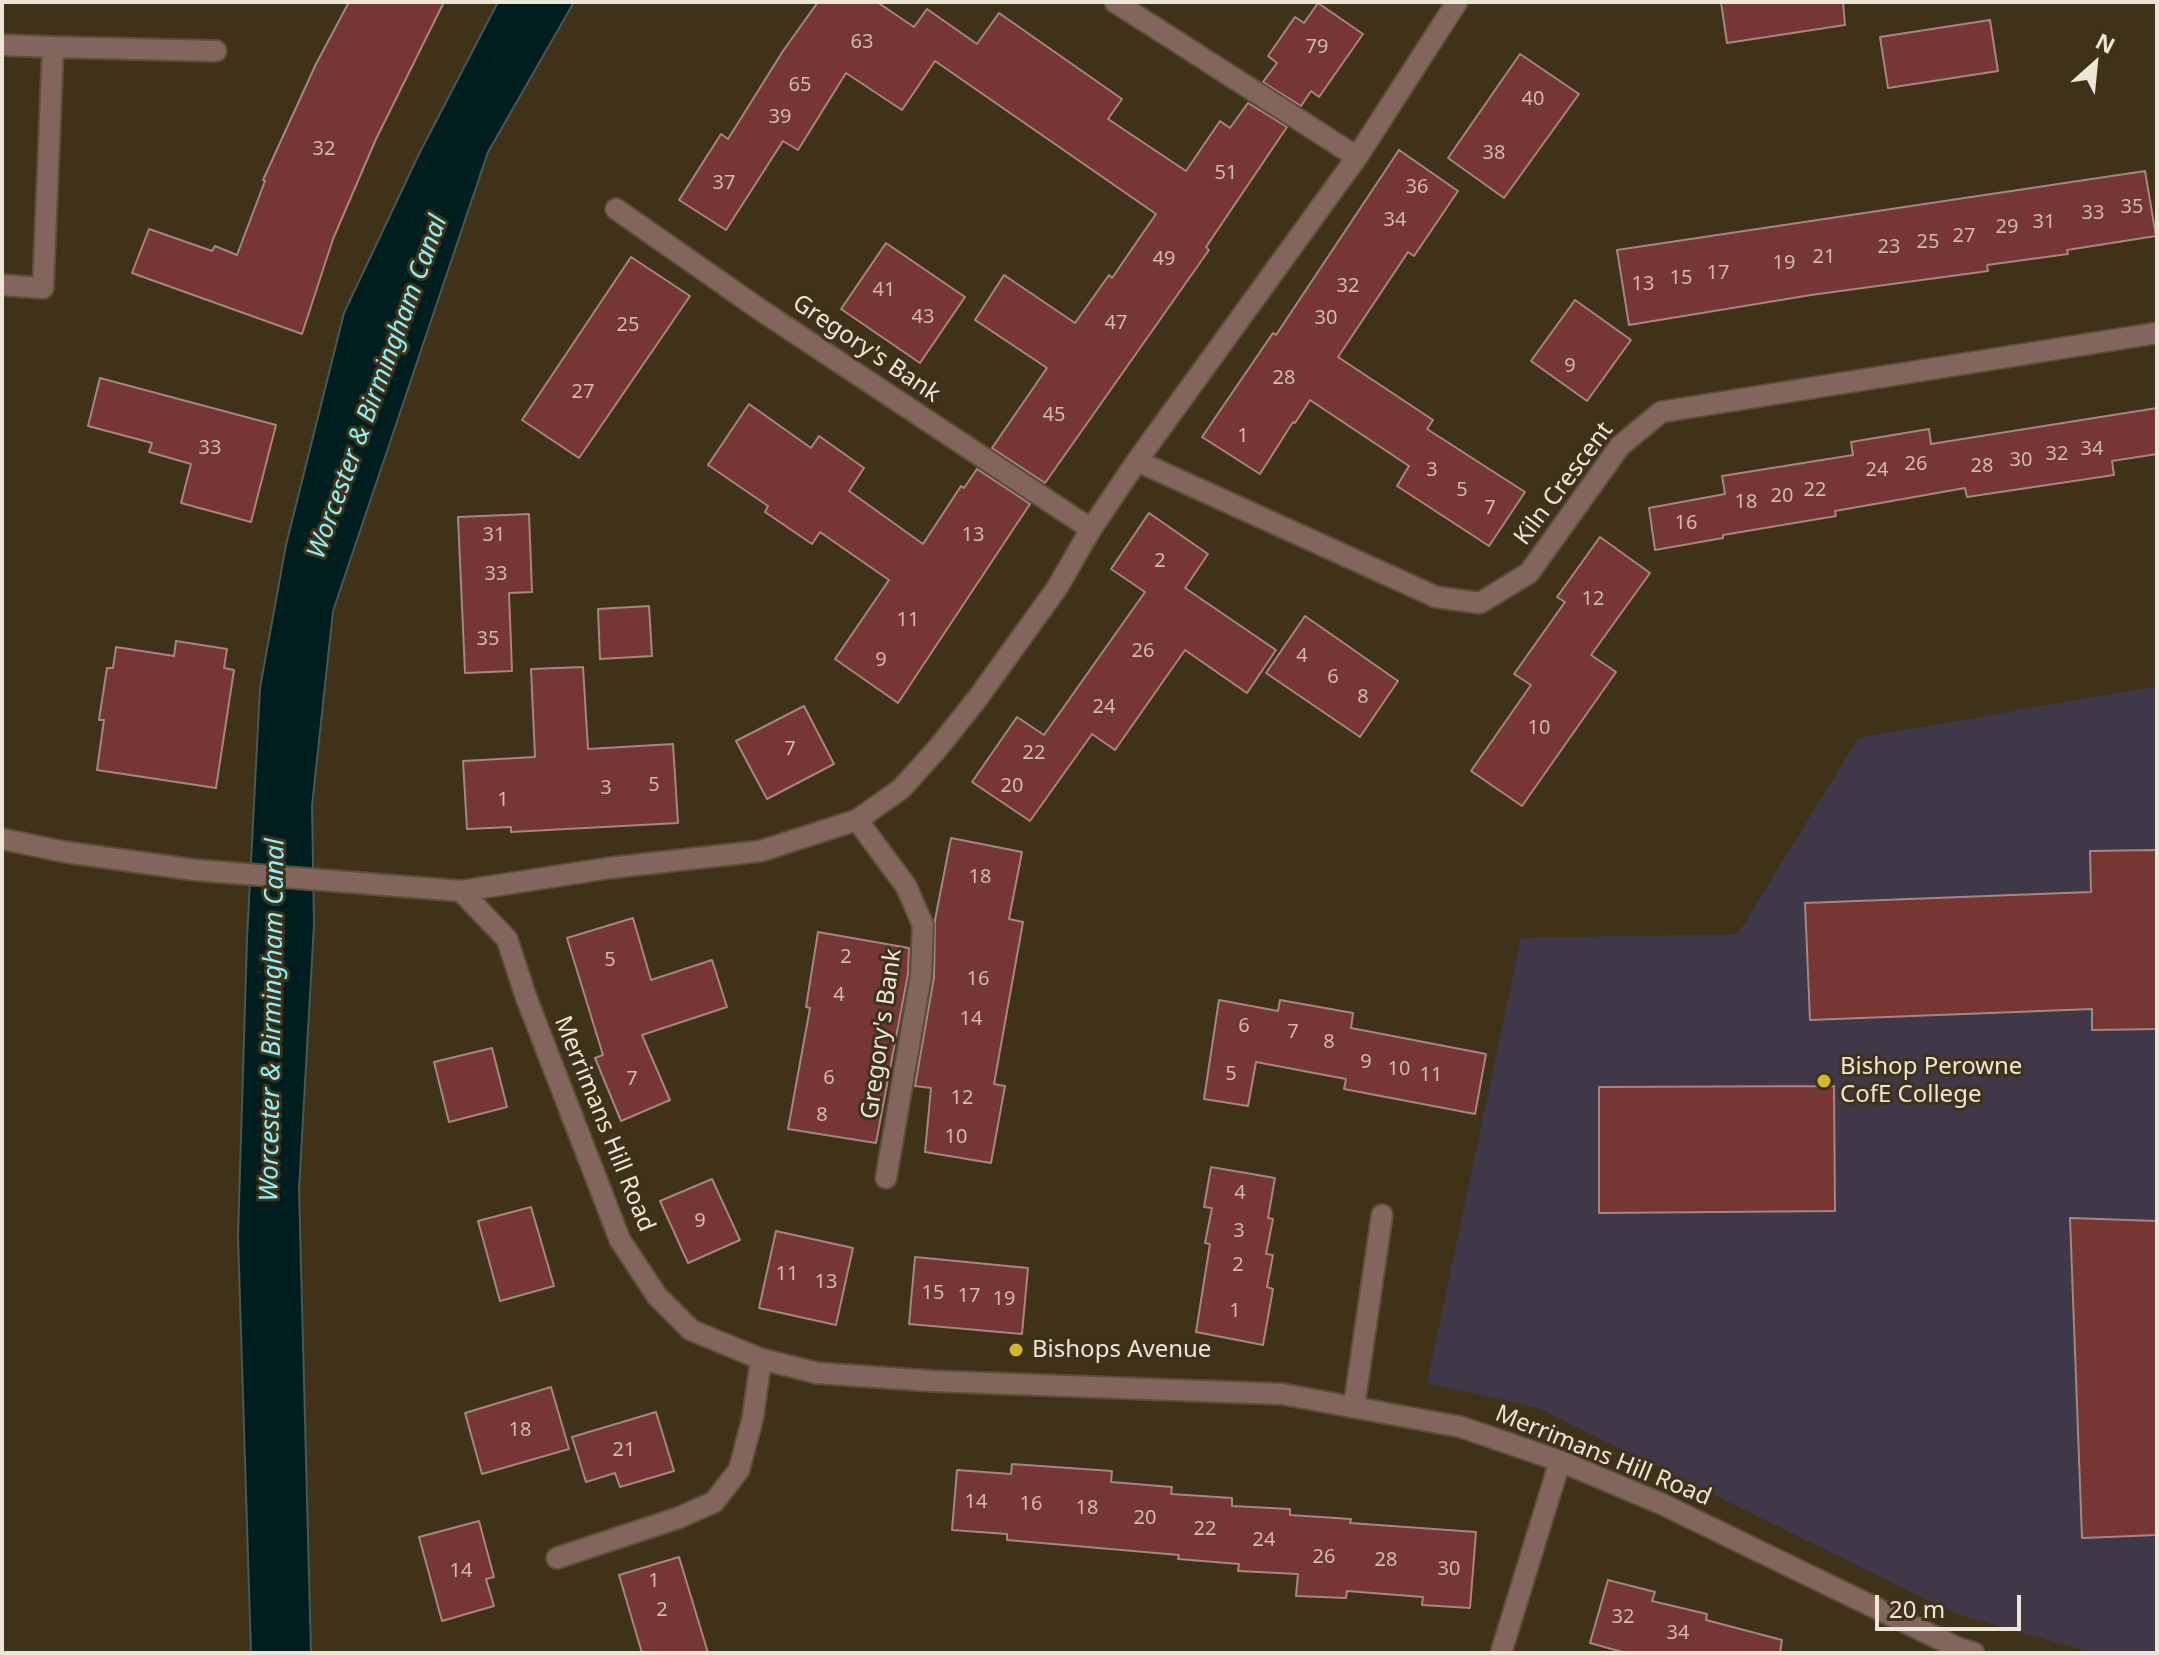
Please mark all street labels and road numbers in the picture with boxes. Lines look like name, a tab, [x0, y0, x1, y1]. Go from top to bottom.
street label: Gregory's Bank	[787, 289, 945, 409]
street label: Kiln Crescent	[1508, 417, 1620, 551]
street label: Gregory's Bank	[856, 947, 908, 1121]
street label: Merrimans Hill Road	[548, 1012, 660, 1236]
street label: Merrimans Hill Road	[1491, 1400, 1715, 1512]

